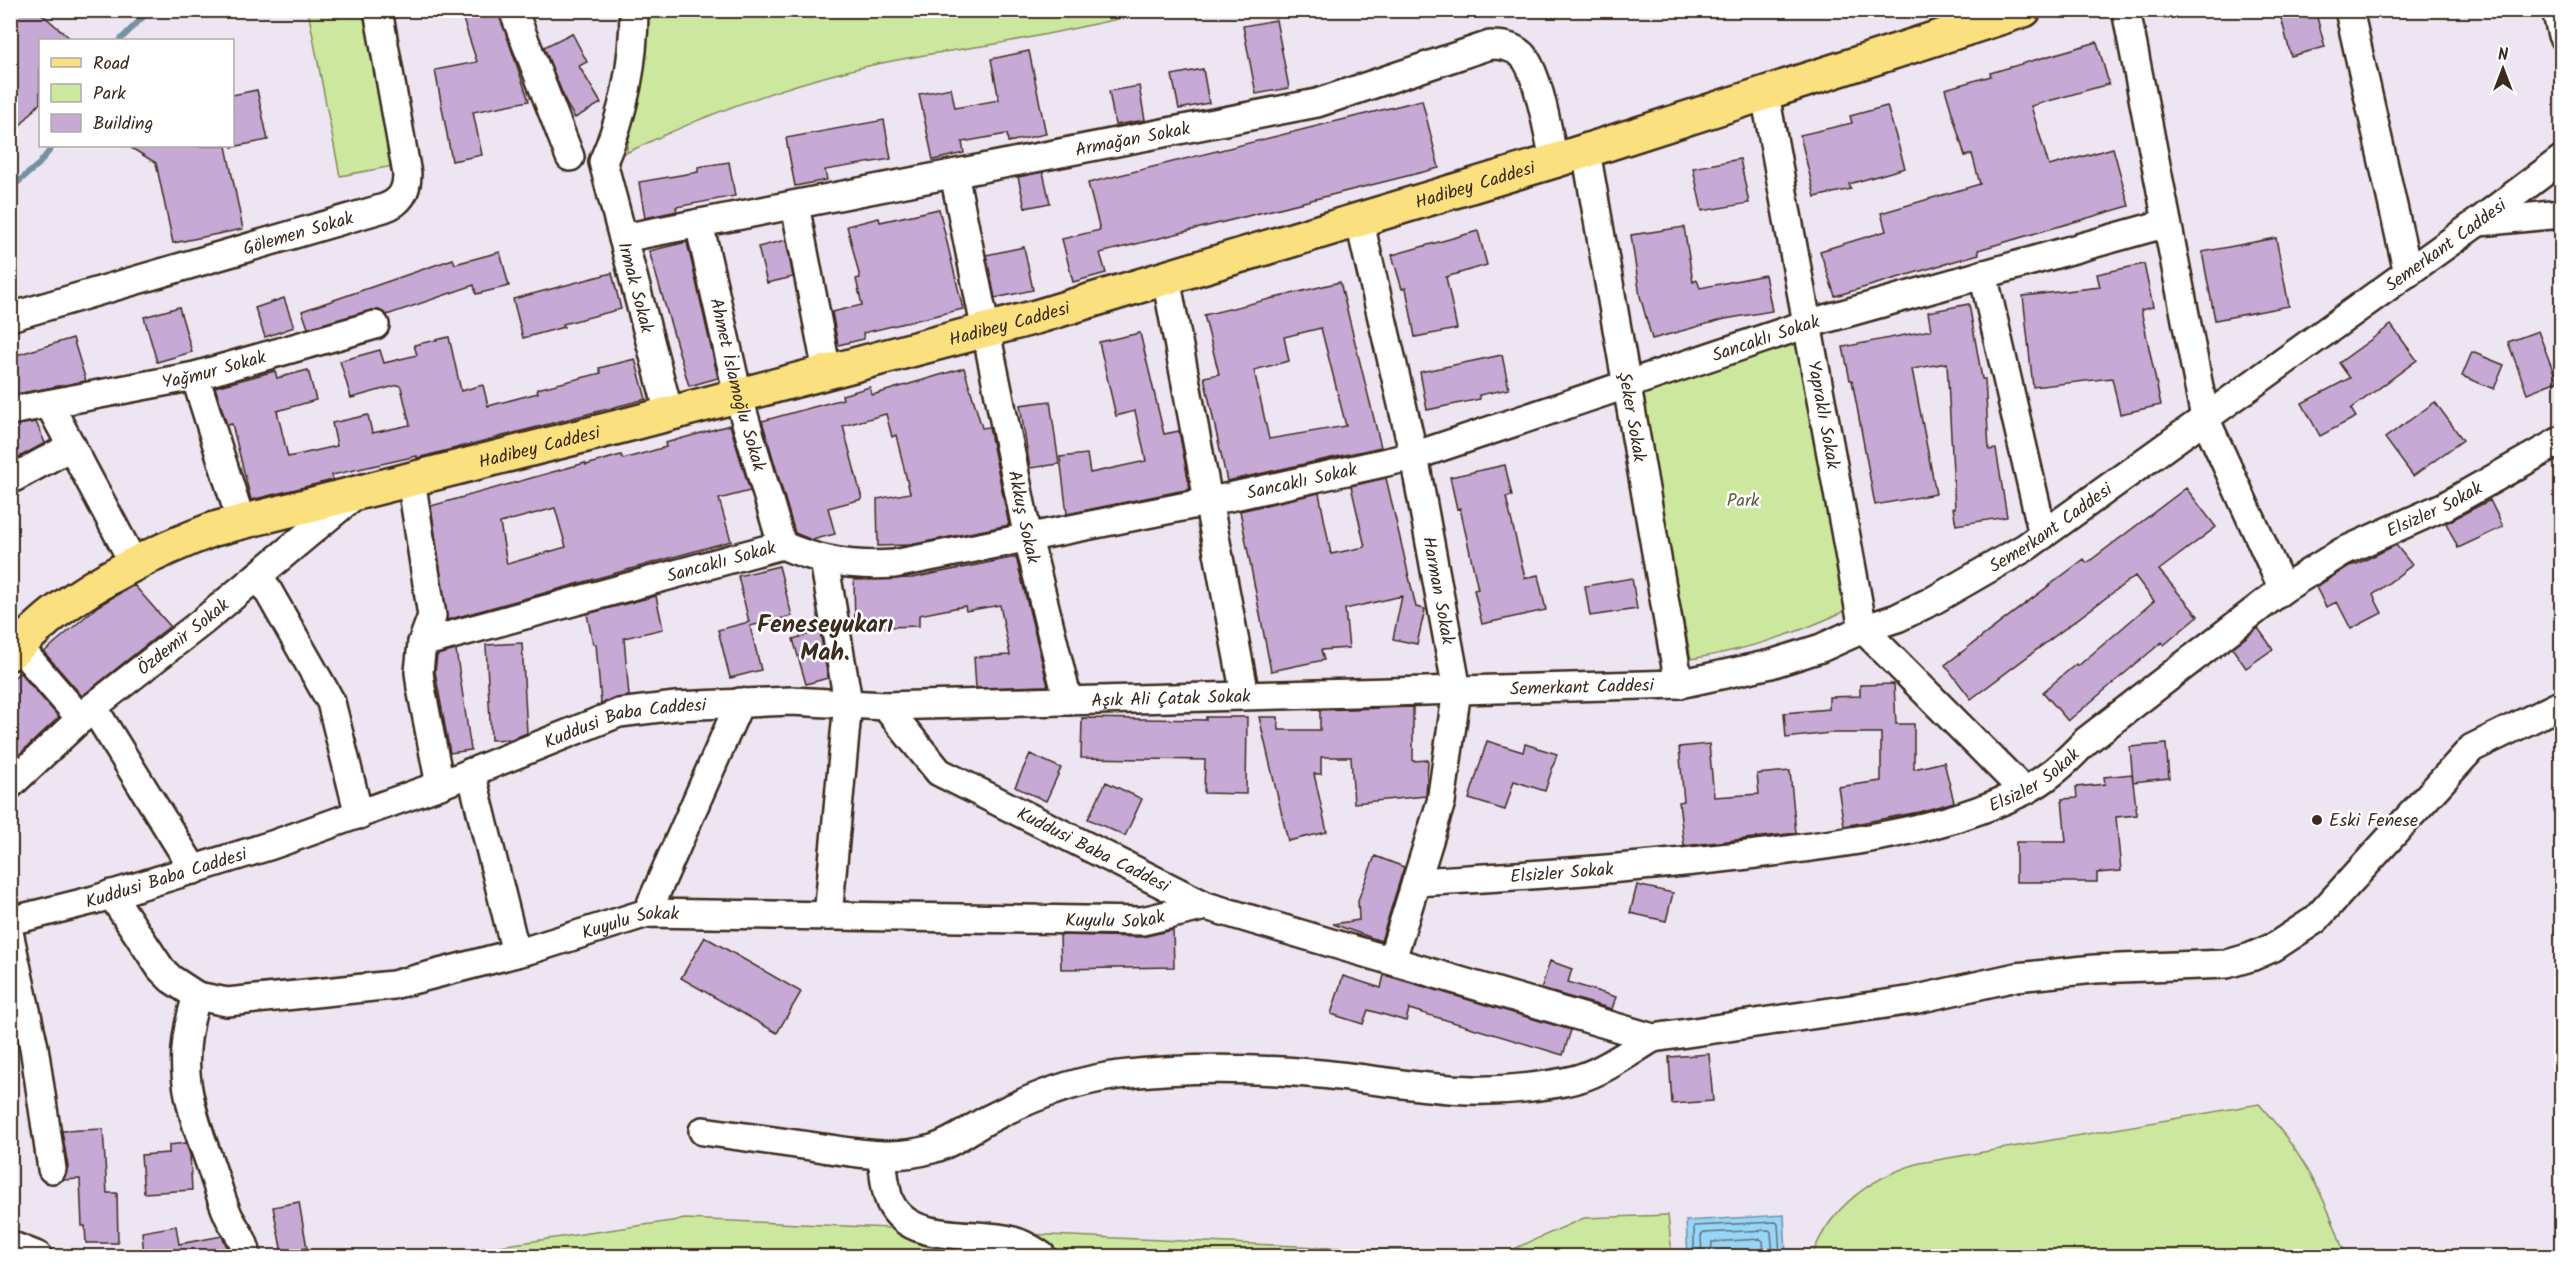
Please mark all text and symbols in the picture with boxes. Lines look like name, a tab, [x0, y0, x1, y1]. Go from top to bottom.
legend	[39, 39, 234, 147]
north arrow	[2473, 39, 2533, 99]
text: N	[2498, 43, 2508, 68]
text: Road	[93, 50, 130, 79]
text: Park	[93, 80, 126, 109]
text: Building	[93, 110, 153, 139]
street label: Armağan Sokak	[1073, 115, 1193, 166]
street label: Hadibey Caddesi	[1412, 154, 1540, 218]
street label: Semerkant Caddesi	[2380, 192, 2514, 300]
street label: Gölemen Sokak	[240, 204, 358, 264]
street label: Irmak Sokak	[609, 239, 661, 337]
street label: Hadibey Caddesi	[946, 294, 1074, 355]
street label: Ahmet İslamoğlu Sokak	[700, 295, 773, 475]
street label: Sancaklı Sokak	[1708, 308, 1824, 371]
street label: Yağmur Sokak	[160, 343, 270, 398]
street label: Yapraklı Sokak	[1798, 358, 1847, 472]
street label: Şeker Sokak	[1609, 370, 1653, 465]
street label: Hadibey Caddesi	[476, 419, 604, 478]
street label: Sancaklı Sokak	[1244, 456, 1360, 509]
street label: Akkuş Sokak	[999, 468, 1047, 567]
street label: Elsizler Sokak	[2382, 474, 2489, 546]
street label: Semerkant Caddesi	[1984, 476, 2120, 581]
park label: Park	[1727, 487, 1760, 516]
street label: Sancaklı Sokak	[664, 534, 780, 592]
street label: Harman Sokak	[1413, 534, 1461, 648]
street label: Özdemir Sokak	[131, 592, 237, 684]
district label: Feneseyukarı Mah.	[757, 606, 893, 673]
street label: Semerkant Caddesi	[1509, 672, 1655, 705]
street label: Aşık Ali Çatak Sokak	[1091, 683, 1252, 716]
street label: Kuddusi Baba Caddesi	[540, 692, 707, 758]
street label: Elsizler Sokak	[1985, 741, 2088, 821]
street label: Kuddusi Baba Caddesi	[1011, 800, 1175, 902]
place label: Eski Fenese	[2329, 807, 2418, 836]
marker: Eski Fenese	[2310, 813, 2324, 827]
street label: Kuddusi Baba Caddesi	[83, 840, 251, 918]
street label: Elsizler Sokak	[1509, 856, 1615, 892]
street label: Kuyulu Sokak	[578, 900, 680, 949]
street label: Kuyulu Sokak	[1065, 903, 1169, 937]

